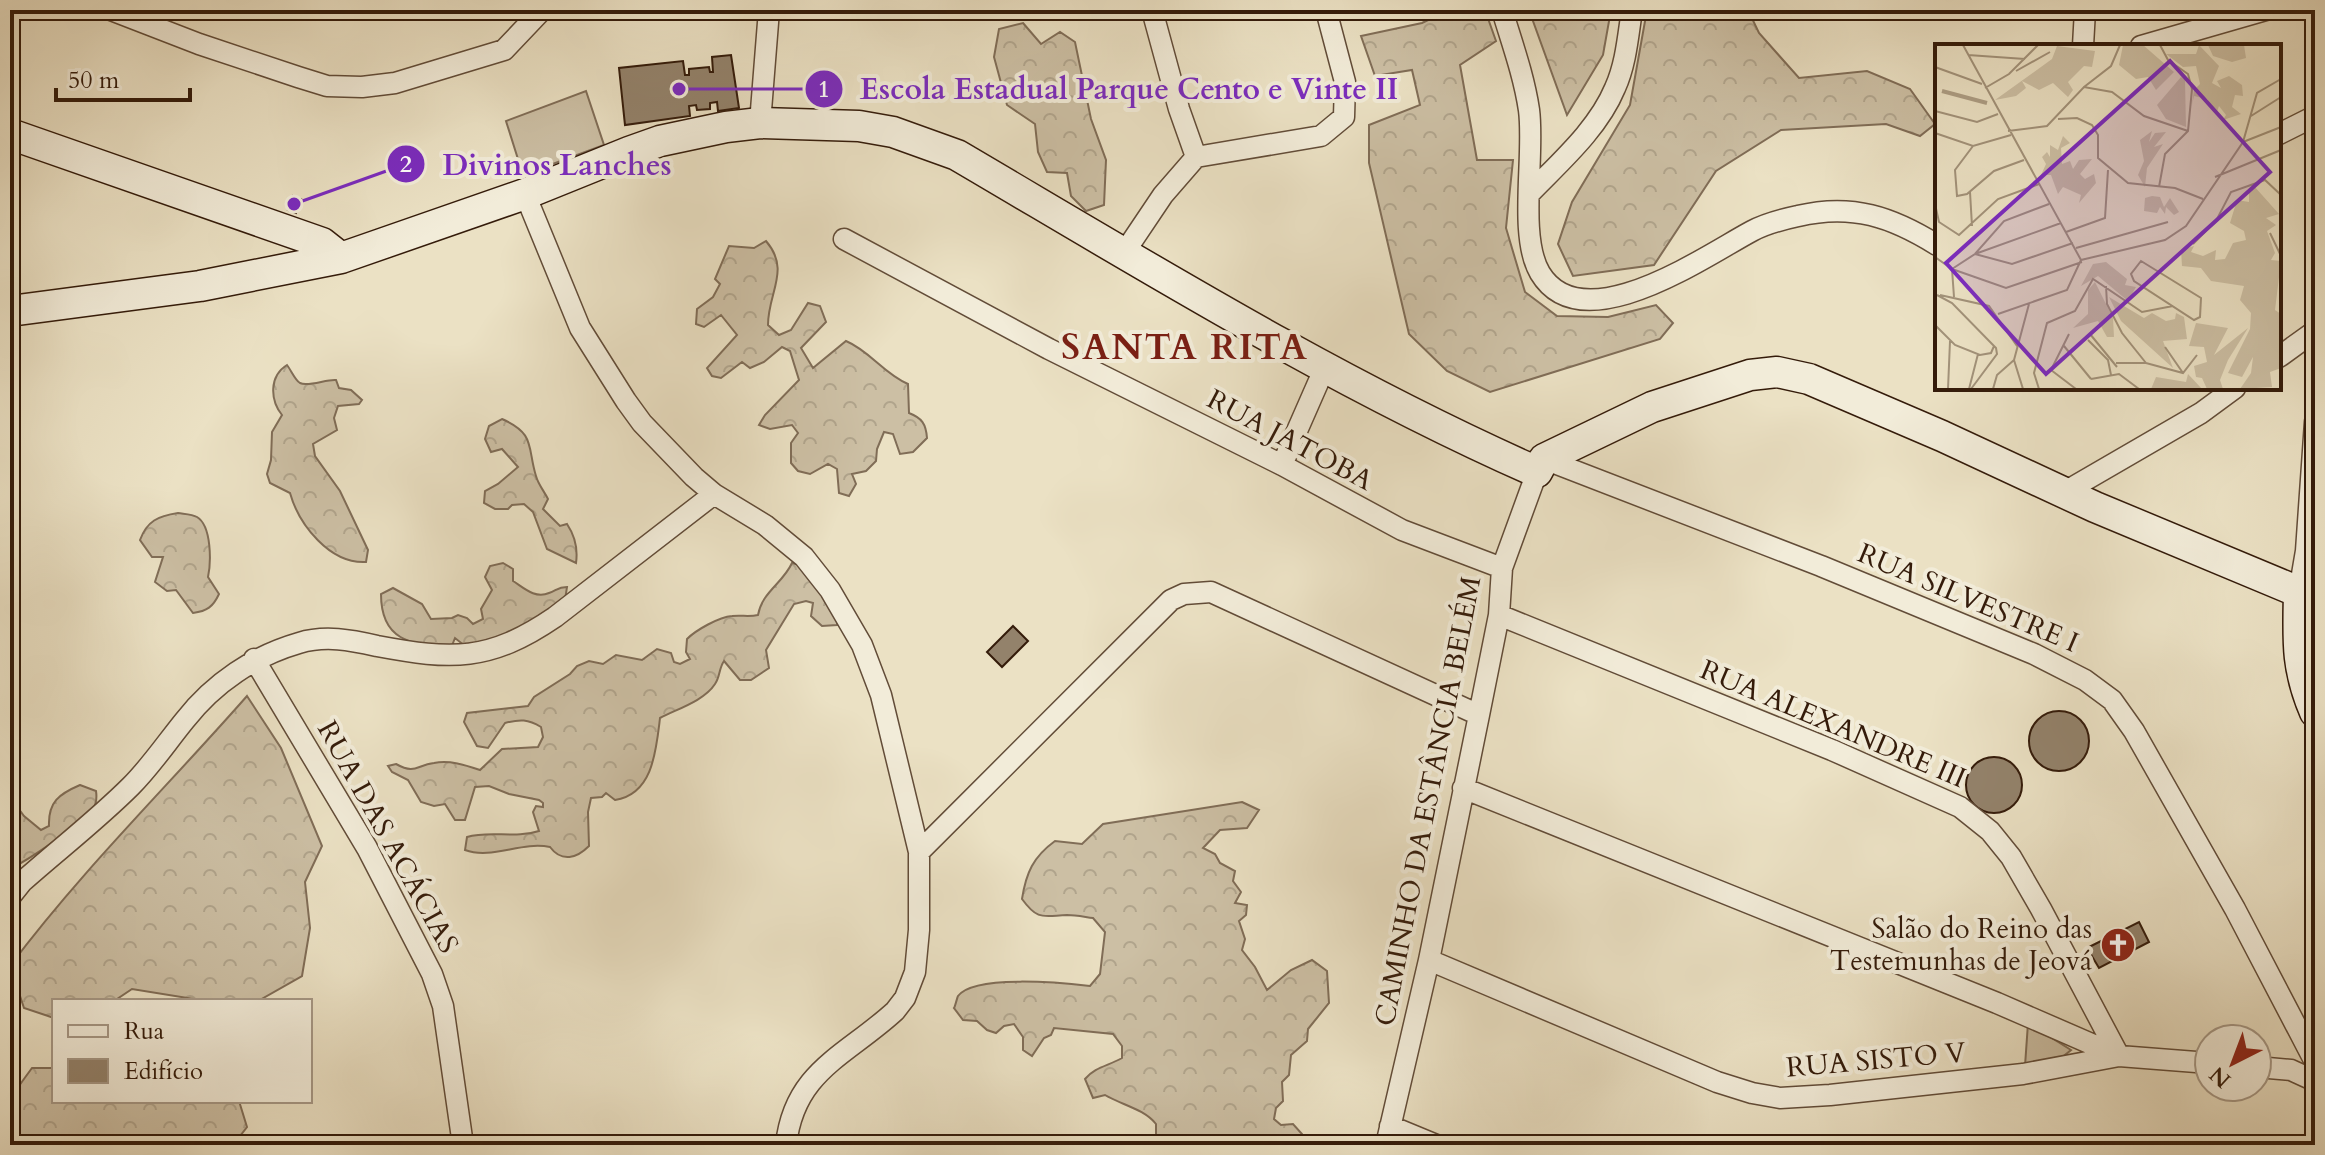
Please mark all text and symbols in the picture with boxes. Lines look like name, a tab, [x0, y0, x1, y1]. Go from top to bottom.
inset map	[1935, 44, 2281, 390]
scale bar	[56, 52, 190, 102]
callout: Escola Estadual Parque Cento e Vinte II	[804, 62, 1415, 116]
text: 50 m	[68, 64, 120, 97]
text: Escola Estadual Parque Cento e Vinte II	[860, 69, 1398, 110]
text: 1	[818, 73, 830, 106]
callout: Divinos Lanches	[386, 137, 688, 191]
text: Divinos Lanches	[442, 145, 672, 186]
text: 2	[400, 148, 412, 181]
district label: SANTA RITA	[1061, 323, 1309, 372]
street label: RUA JATOBA	[1200, 380, 1380, 500]
street label: RUA SILVESTRE I	[1852, 534, 2084, 662]
street label: CAMINHO DA ESTÂNCIA BELÉM	[1366, 573, 1490, 1029]
street label: RUA ALEXANDRE III	[1694, 651, 1972, 797]
street label: RUA DAS ACÁCIAS	[308, 714, 468, 960]
place label: Salão do Reino das Testemunhas de Jeová	[1830, 910, 2092, 980]
church icon: Salão do Reino das Testemunhas de Jeová	[2099, 926, 2137, 964]
legend	[52, 999, 312, 1103]
text: Rua	[124, 1015, 165, 1048]
north arrow	[2193, 1023, 2273, 1103]
street label: RUA SISTO V	[1785, 1033, 1968, 1087]
text: Edifício	[124, 1055, 203, 1088]
text: N	[2203, 1060, 2237, 1095]

